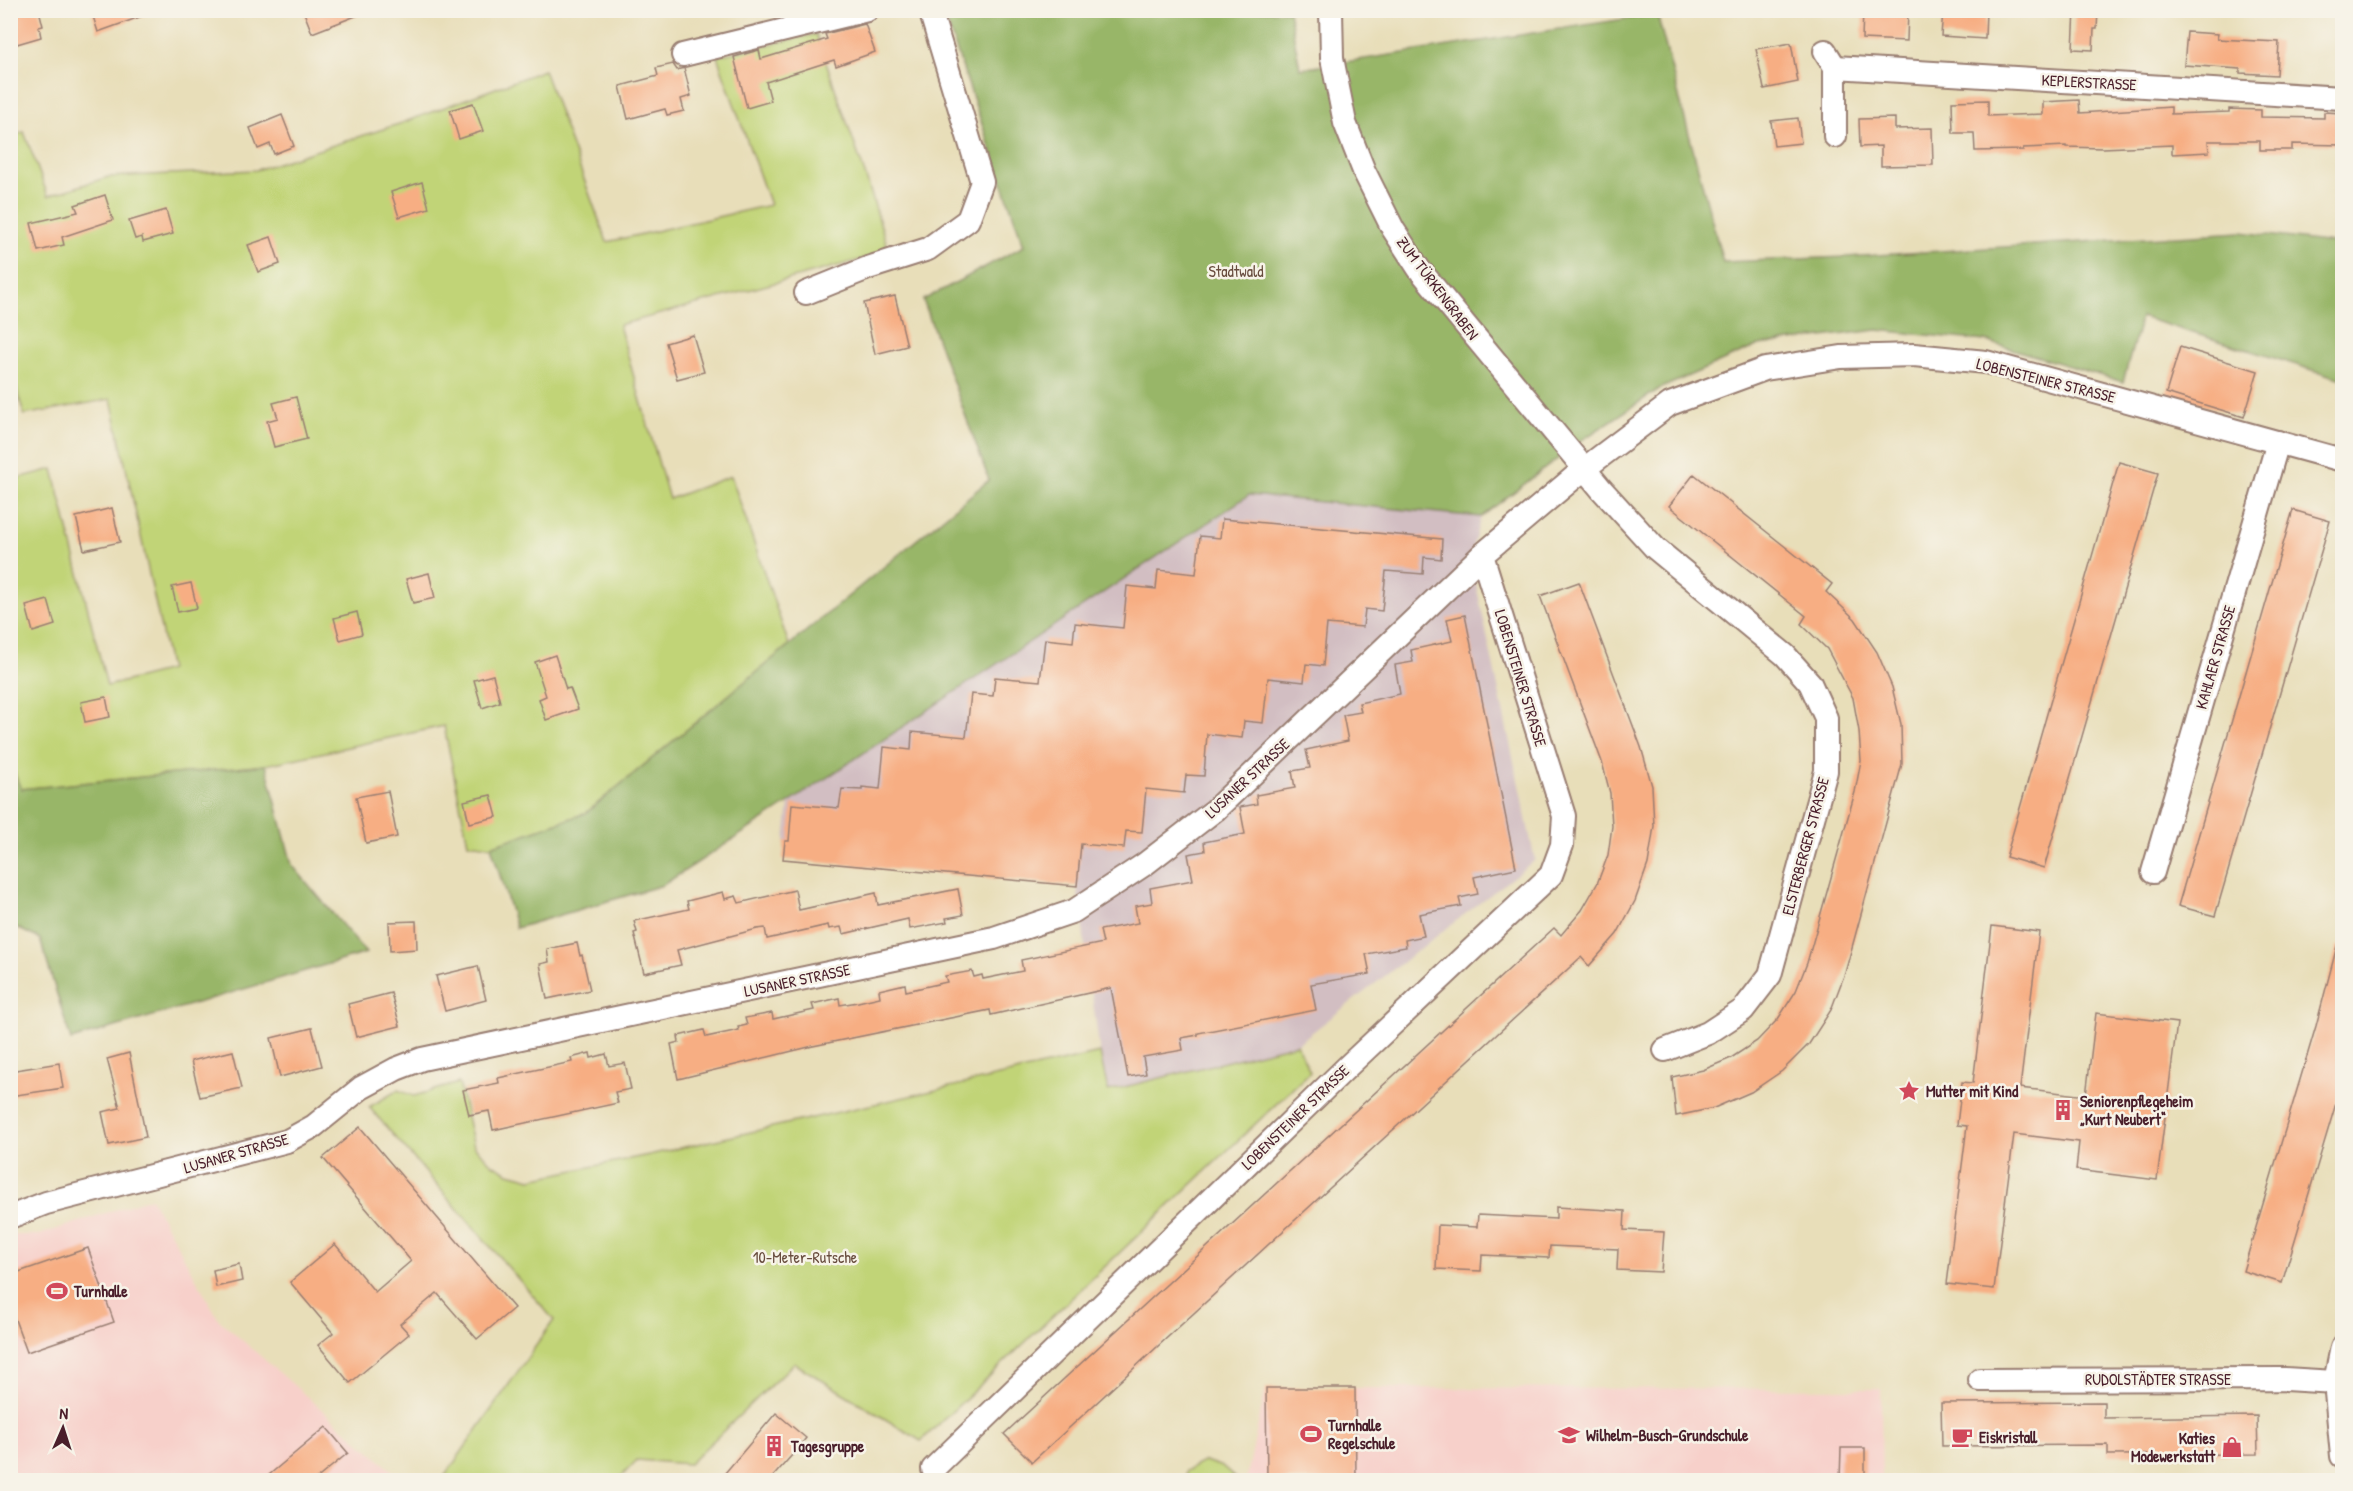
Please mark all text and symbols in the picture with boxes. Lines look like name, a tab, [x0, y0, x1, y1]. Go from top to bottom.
street label: KEPLERSTRASSE	[2041, 69, 2137, 95]
street label: ZUM TÜRKENGRABEN	[1392, 232, 1484, 344]
park label: Stadtwald	[1208, 260, 1264, 282]
street label: LOBENSTEINER STRASSE	[1974, 352, 2118, 408]
street label: KAHLAER STRASSE	[2190, 602, 2240, 712]
street label: LOBENSTEINER STRASSE	[1490, 607, 1552, 749]
street label: LUSANER STRASSE	[1200, 733, 1294, 823]
street label: ELSTERBERGER STRASSE	[1776, 775, 1834, 917]
street label: LUSANER STRASSE	[742, 958, 852, 1002]
street label: LOBENSTEINER STRASSE	[1236, 1060, 1354, 1174]
place icon: Mutter mit Kind	[1897, 1079, 1921, 1103]
place label: Mutter mit Kind	[1926, 1080, 2019, 1102]
place label: Seniorenpflegeheim „Kurt Neubert“	[2080, 1090, 2193, 1130]
building icon: Seniorenpflegeheim „Kurt Neubert“	[2051, 1098, 2075, 1122]
street label: LUSANER STRASSE	[181, 1128, 291, 1178]
park label: 10-Meter-Rutsche	[753, 1246, 858, 1268]
sports icon: Turnhalle	[45, 1279, 69, 1303]
place label: Turnhalle	[73, 1280, 128, 1302]
street label: RUDOLSTÄDTER STRASSE	[2085, 1368, 2231, 1390]
north arrow	[33, 1398, 93, 1458]
text: N	[59, 1402, 69, 1424]
place label: Turnhalle Regelschule	[1327, 1414, 1396, 1455]
sports icon: Turnhalle Regelschule	[1299, 1422, 1323, 1446]
school or university icon: Wilhelm-Busch-Grundschule	[1557, 1423, 1581, 1447]
place label: Wilhelm-Busch-Grundschule	[1586, 1424, 1749, 1446]
cafe icon: Eiskristall	[1950, 1425, 1974, 1449]
place label: Eiskristall	[1979, 1426, 2038, 1448]
place label: Katies Modewerkstatt	[2131, 1427, 2216, 1467]
building icon: Tagesgruppe	[762, 1434, 786, 1458]
place label: Tagesgruppe	[790, 1435, 865, 1458]
shop icon: Katies Modewerkstatt	[2220, 1435, 2244, 1459]

